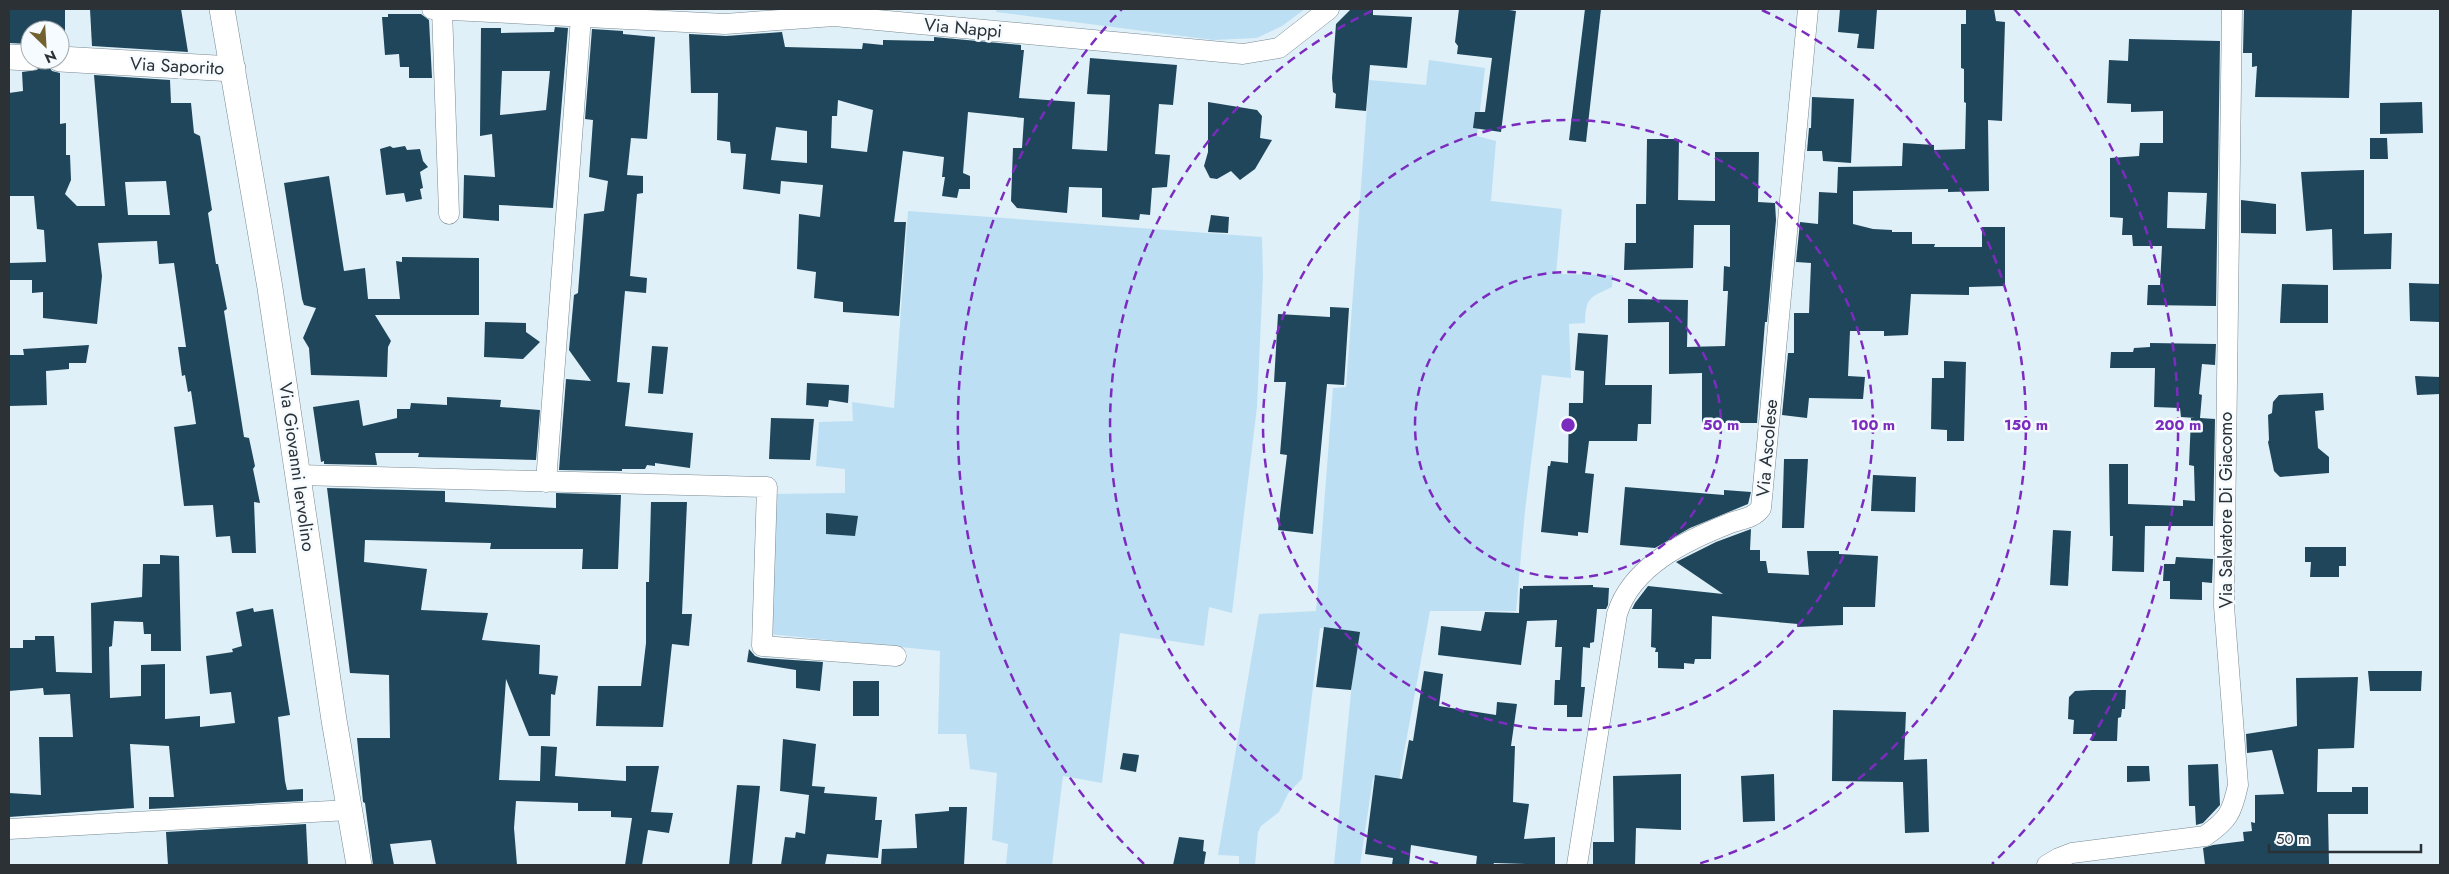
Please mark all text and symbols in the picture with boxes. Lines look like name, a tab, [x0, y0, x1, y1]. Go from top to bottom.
street label: Via Nappi	[923, 12, 1003, 44]
north arrow	[20, 20, 70, 70]
text: N	[41, 45, 60, 68]
street label: Via Saporito	[129, 51, 225, 81]
street label: Via Giovanni Iervolino	[272, 381, 322, 553]
street label: Via Ascolese	[1750, 398, 1784, 498]
street label: Via Salvatore Di Giacomo	[2213, 412, 2239, 608]
text: 50 m	[1703, 414, 1739, 436]
text: 100 m	[1851, 414, 1895, 436]
text: 150 m	[2004, 414, 2048, 436]
text: 200 m	[2155, 414, 2201, 436]
centre of rings	[1559, 416, 1577, 434]
scale bar	[2269, 822, 2422, 854]
text: 50 m	[2276, 828, 2310, 850]

